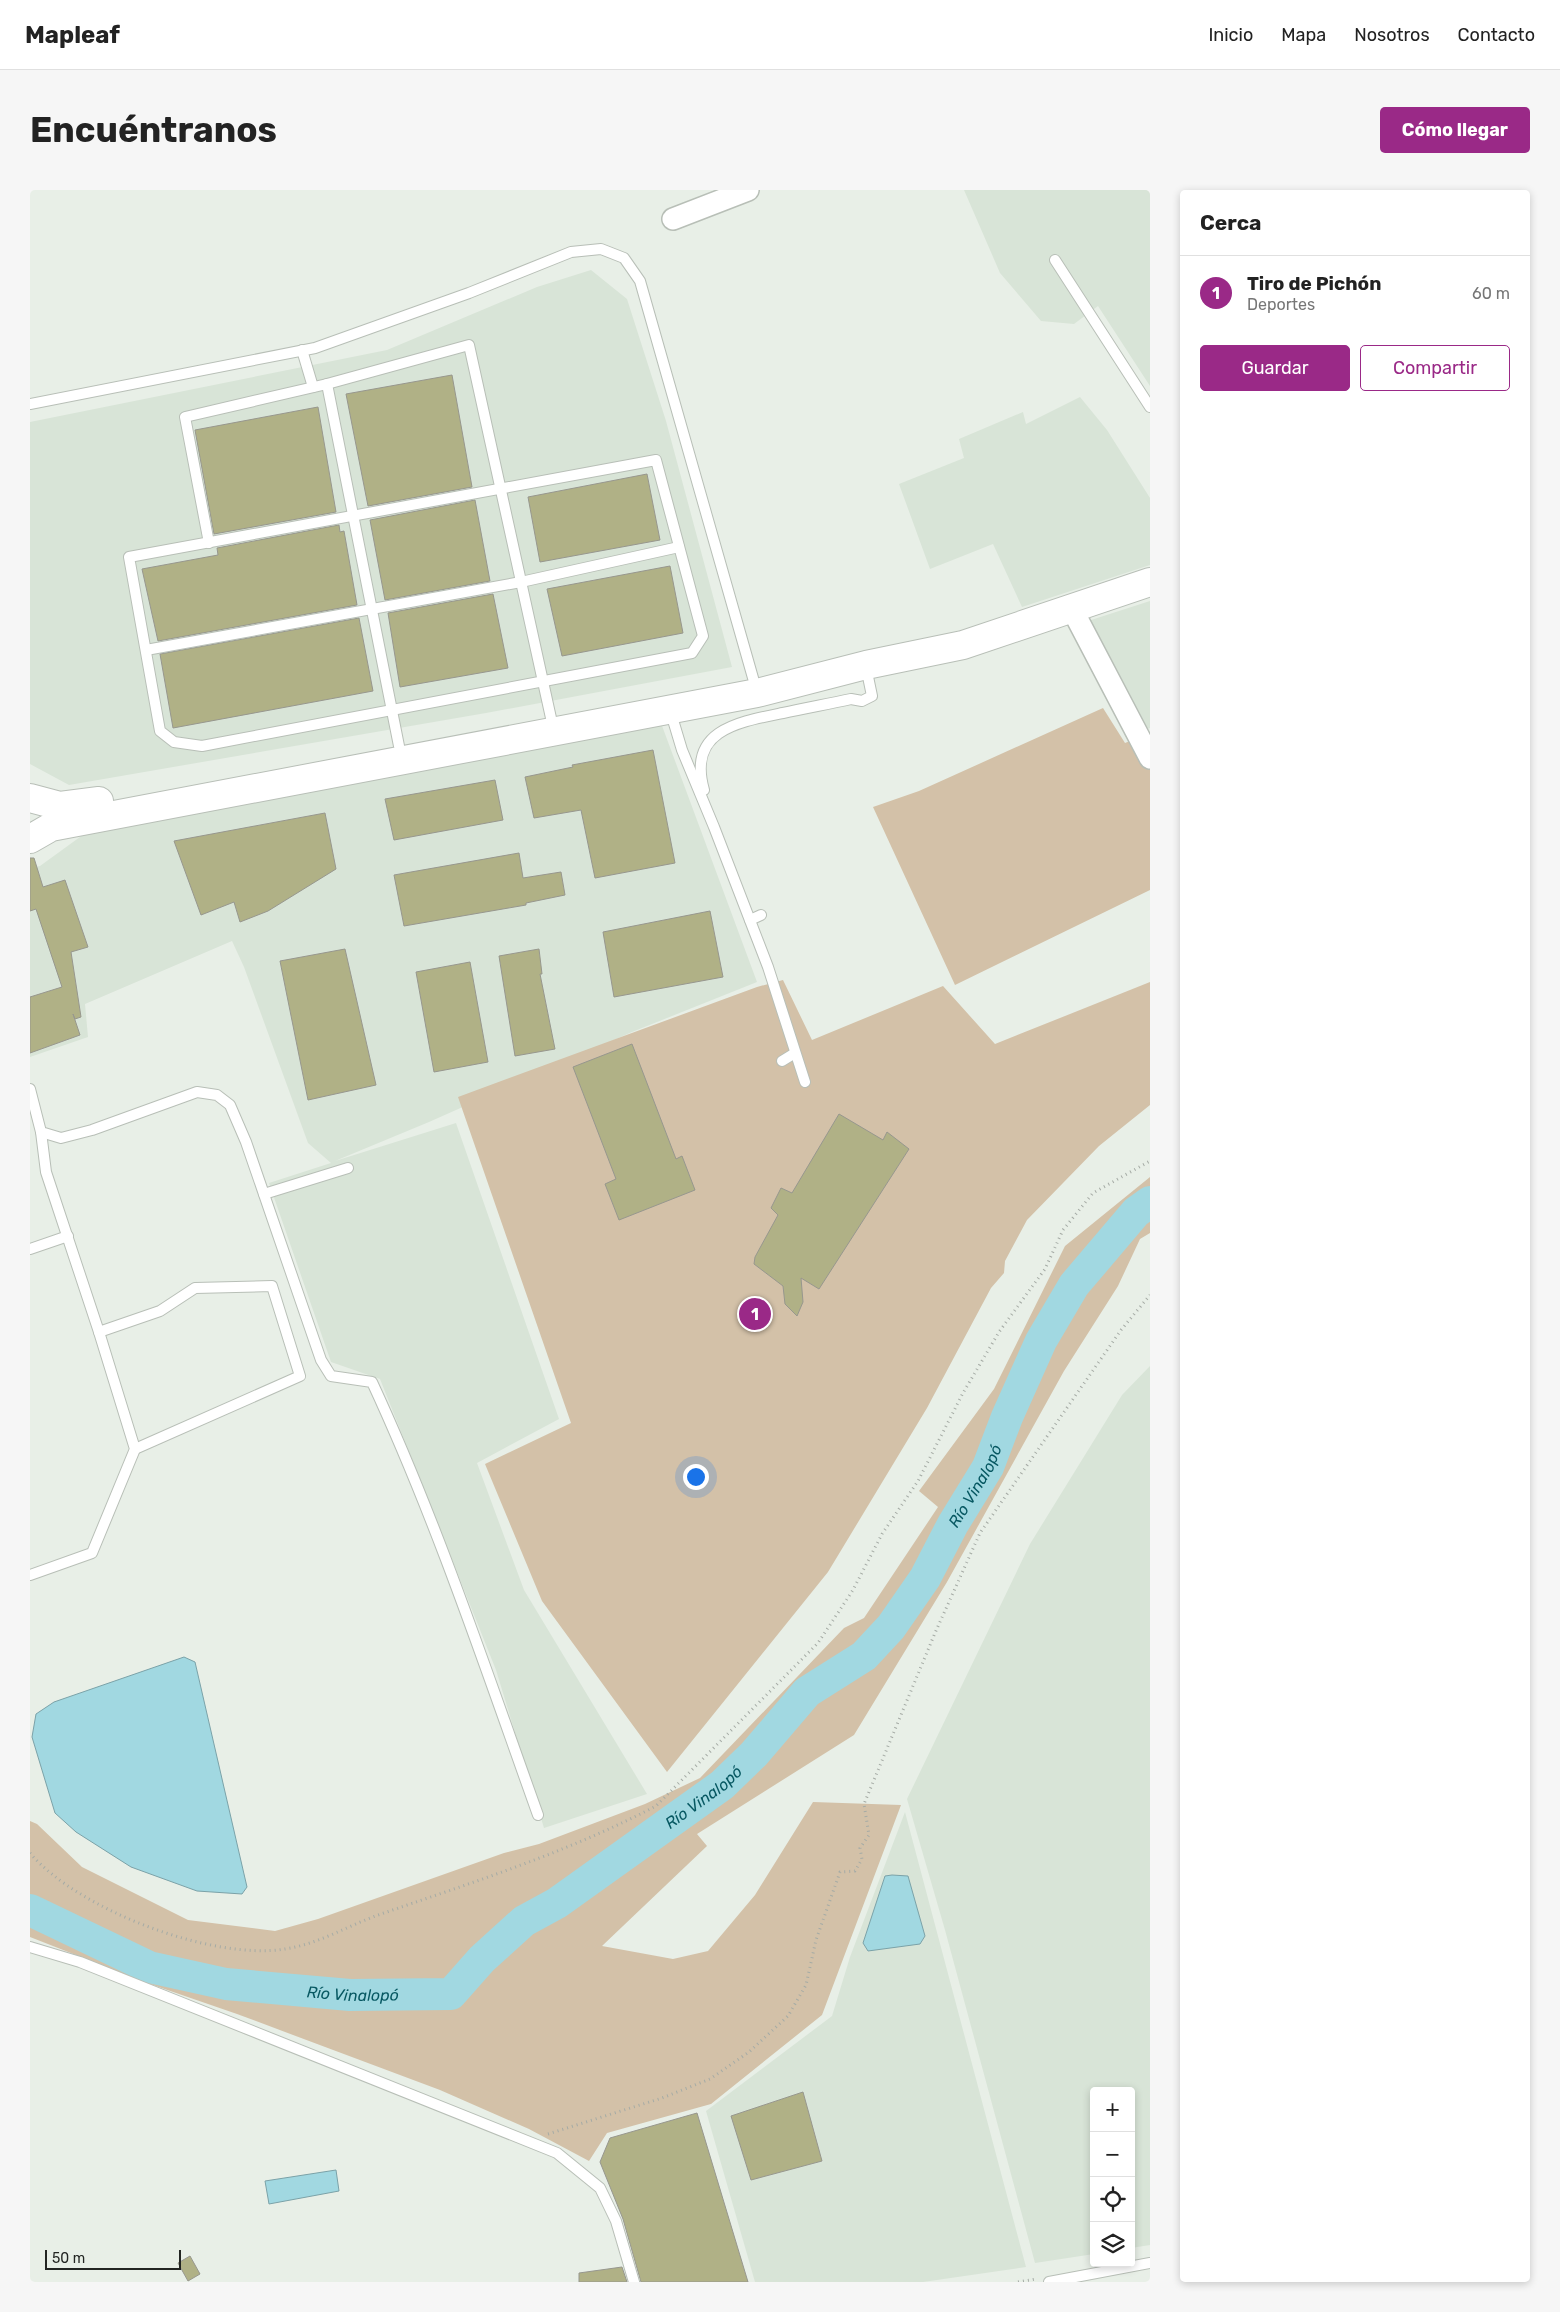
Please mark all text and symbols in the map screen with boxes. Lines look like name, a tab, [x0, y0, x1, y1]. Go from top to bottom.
text: Mapleaf	[25, 21, 120, 49]
text: Inicio	[1208, 24, 1253, 46]
text: Mapa	[1281, 24, 1326, 46]
text: Nosotros	[1354, 24, 1430, 46]
text: Contacto	[1458, 24, 1535, 46]
button: Cómo llegar	[1380, 107, 1530, 153]
text: Encuéntranos	[30, 109, 277, 151]
text: Cerca	[1200, 210, 1261, 235]
text: Tiro de Pichón	[1247, 272, 1381, 295]
text: 1	[1212, 284, 1220, 303]
text: 60 m	[1472, 284, 1510, 303]
text: Deportes	[1247, 295, 1315, 314]
button: Guardar	[1200, 345, 1350, 391]
button: Compartir	[1360, 345, 1510, 391]
pin: 1	[739, 1295, 771, 1333]
water label: Río Vinalopó	[944, 1442, 1006, 1531]
your location	[683, 1464, 709, 1490]
water label: Río Vinalopó	[661, 1762, 746, 1833]
water label: Río Vinalopó	[306, 1982, 399, 2005]
map controls	[1090, 2087, 1135, 2267]
button: +	[1090, 2087, 1135, 2132]
button: −	[1090, 2132, 1135, 2177]
button: locate	[1090, 2177, 1135, 2222]
button: layers	[1090, 2222, 1135, 2267]
scale bar	[45, 2247, 181, 2270]
text: 50 m	[52, 2250, 85, 2267]

